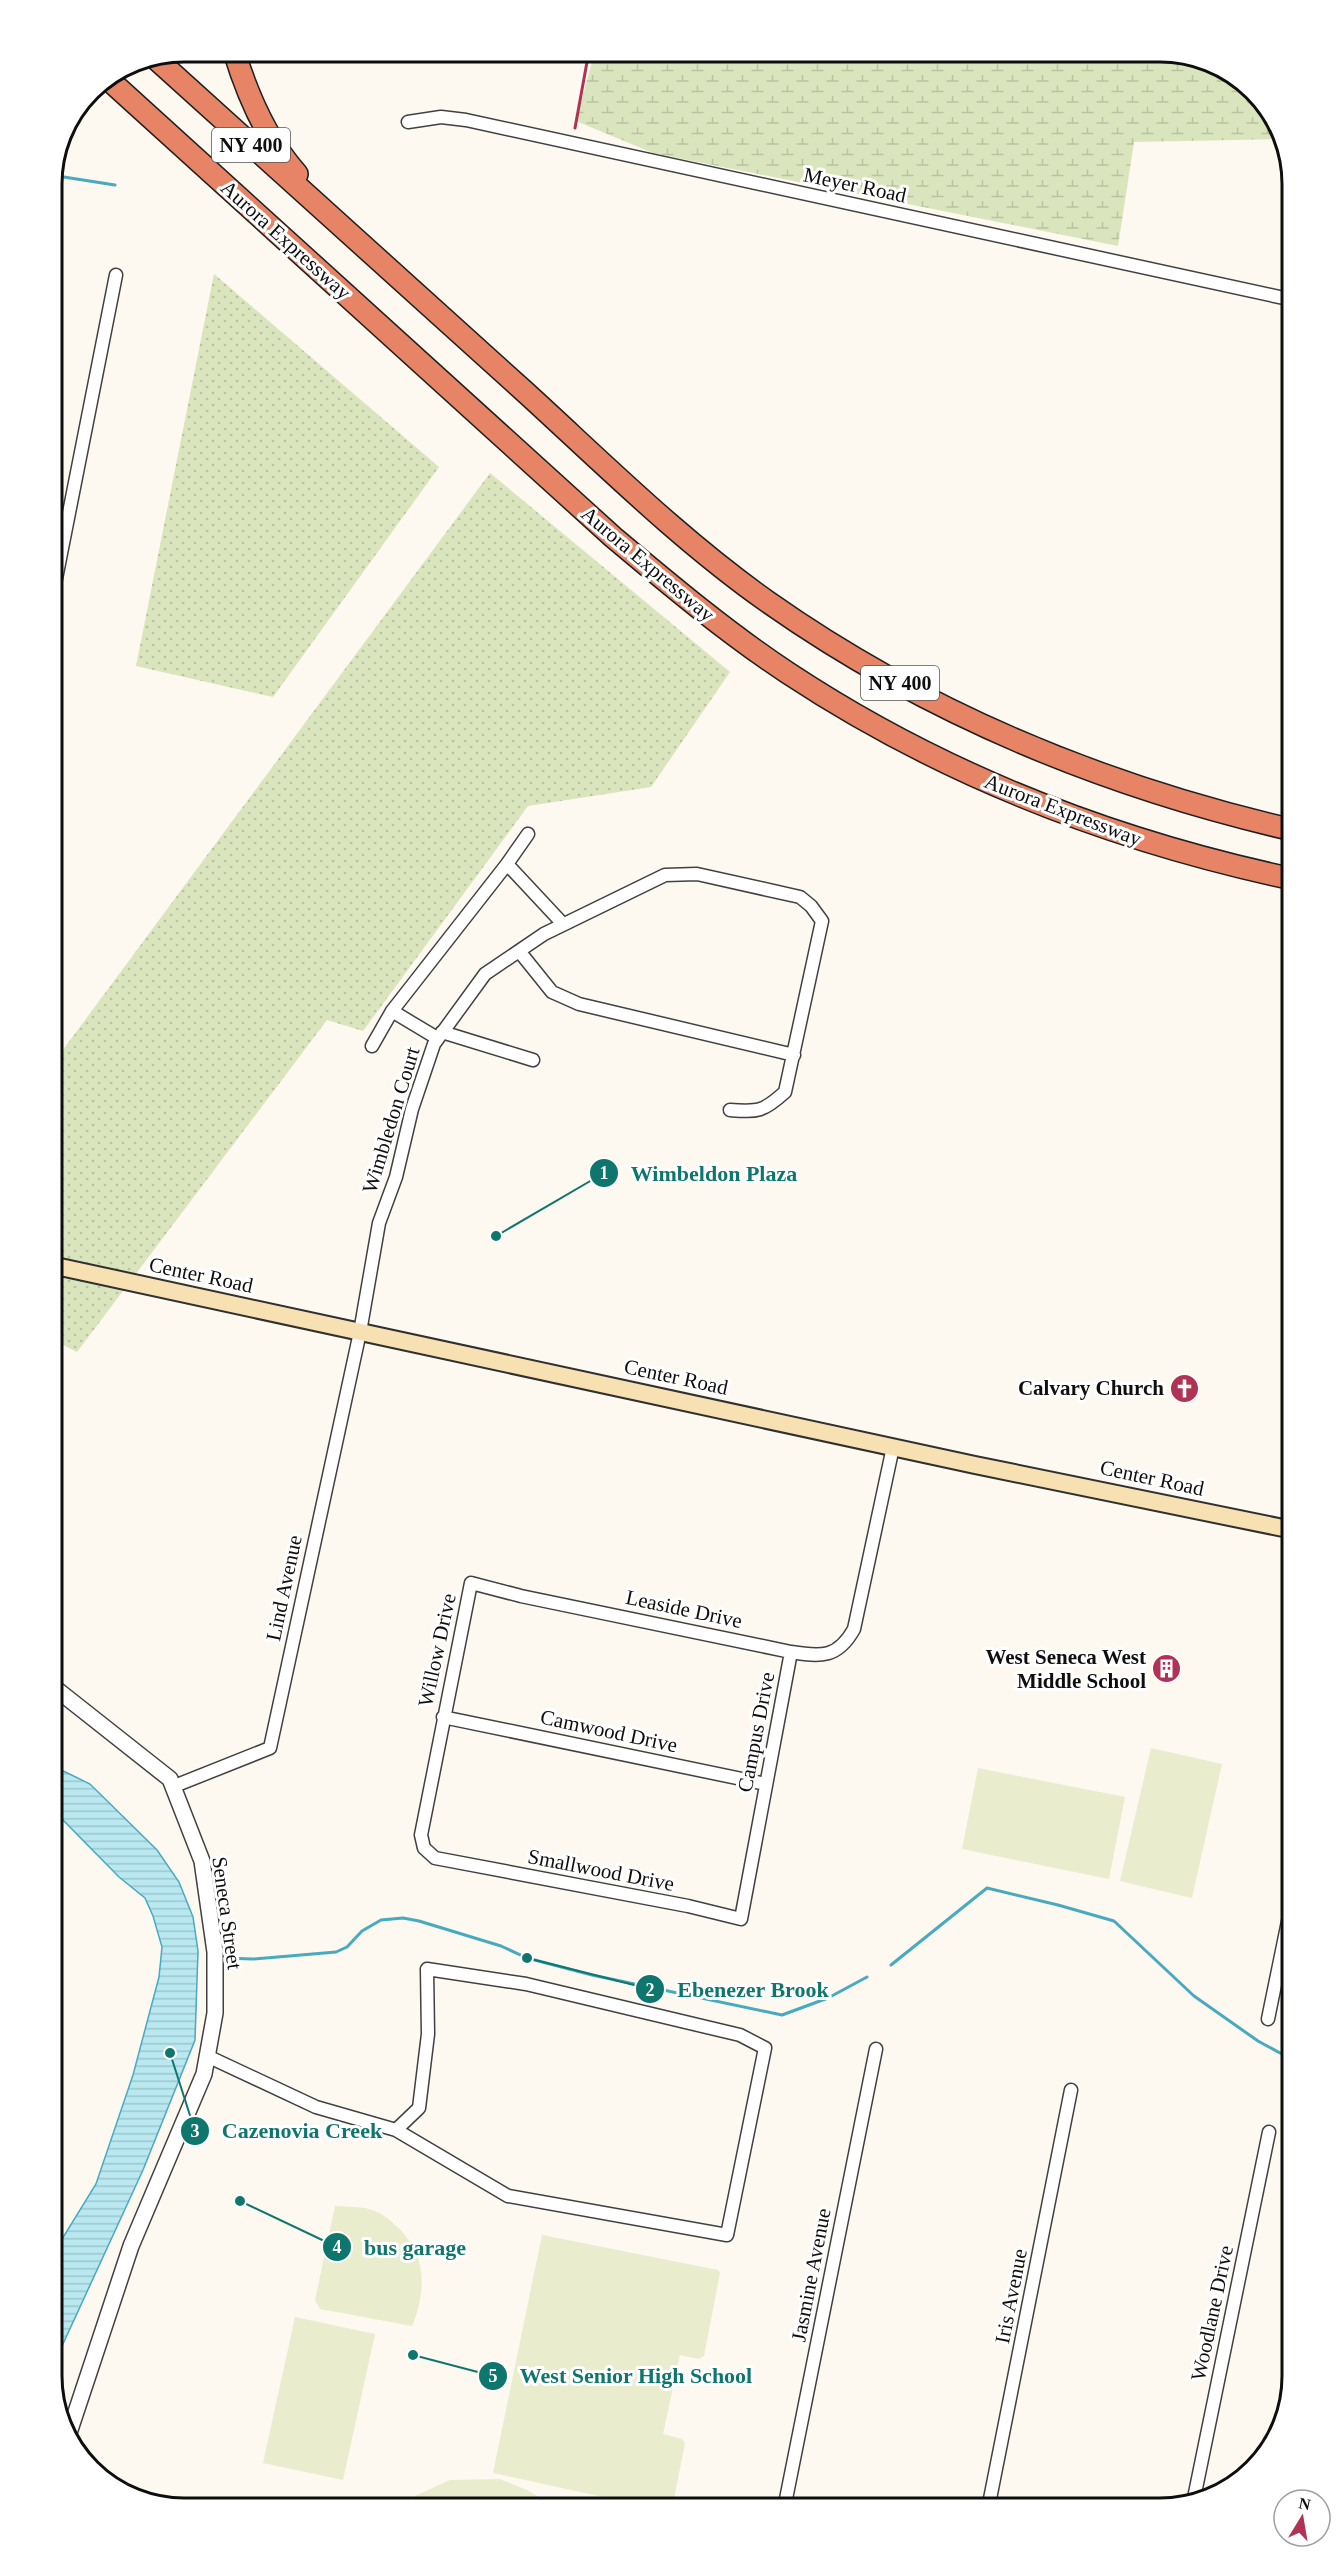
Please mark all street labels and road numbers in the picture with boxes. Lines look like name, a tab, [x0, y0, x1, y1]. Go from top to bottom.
road number: NY 400	[212, 128, 290, 162]
street label: Meyer Road	[801, 162, 909, 208]
street label: Aurora Expressway	[216, 175, 356, 305]
street label: Aurora Expressway	[577, 501, 720, 627]
road number: NY 400	[861, 666, 939, 700]
street label: Aurora Expressway	[981, 769, 1145, 851]
street label: Wimbledon Court	[357, 1044, 425, 1196]
street label: Center Road	[147, 1252, 256, 1298]
street label: Center Road	[622, 1354, 731, 1400]
street label: Center Road	[1098, 1455, 1207, 1501]
street label: Lind Avenue	[261, 1533, 307, 1643]
street label: Leaside Drive	[624, 1585, 744, 1633]
street label: Willow Drive	[413, 1591, 461, 1709]
street label: Campus Drive	[733, 1670, 779, 1794]
street label: Camwood Drive	[538, 1705, 680, 1757]
street label: Smallwood Drive	[526, 1844, 676, 1896]
street label: Seneca Street	[207, 1855, 247, 1971]
street label: Jasmine Avenue	[786, 2206, 836, 2344]
street label: Woodlane Drive	[1186, 2243, 1238, 2383]
street label: Iris Avenue	[990, 2247, 1032, 2345]

